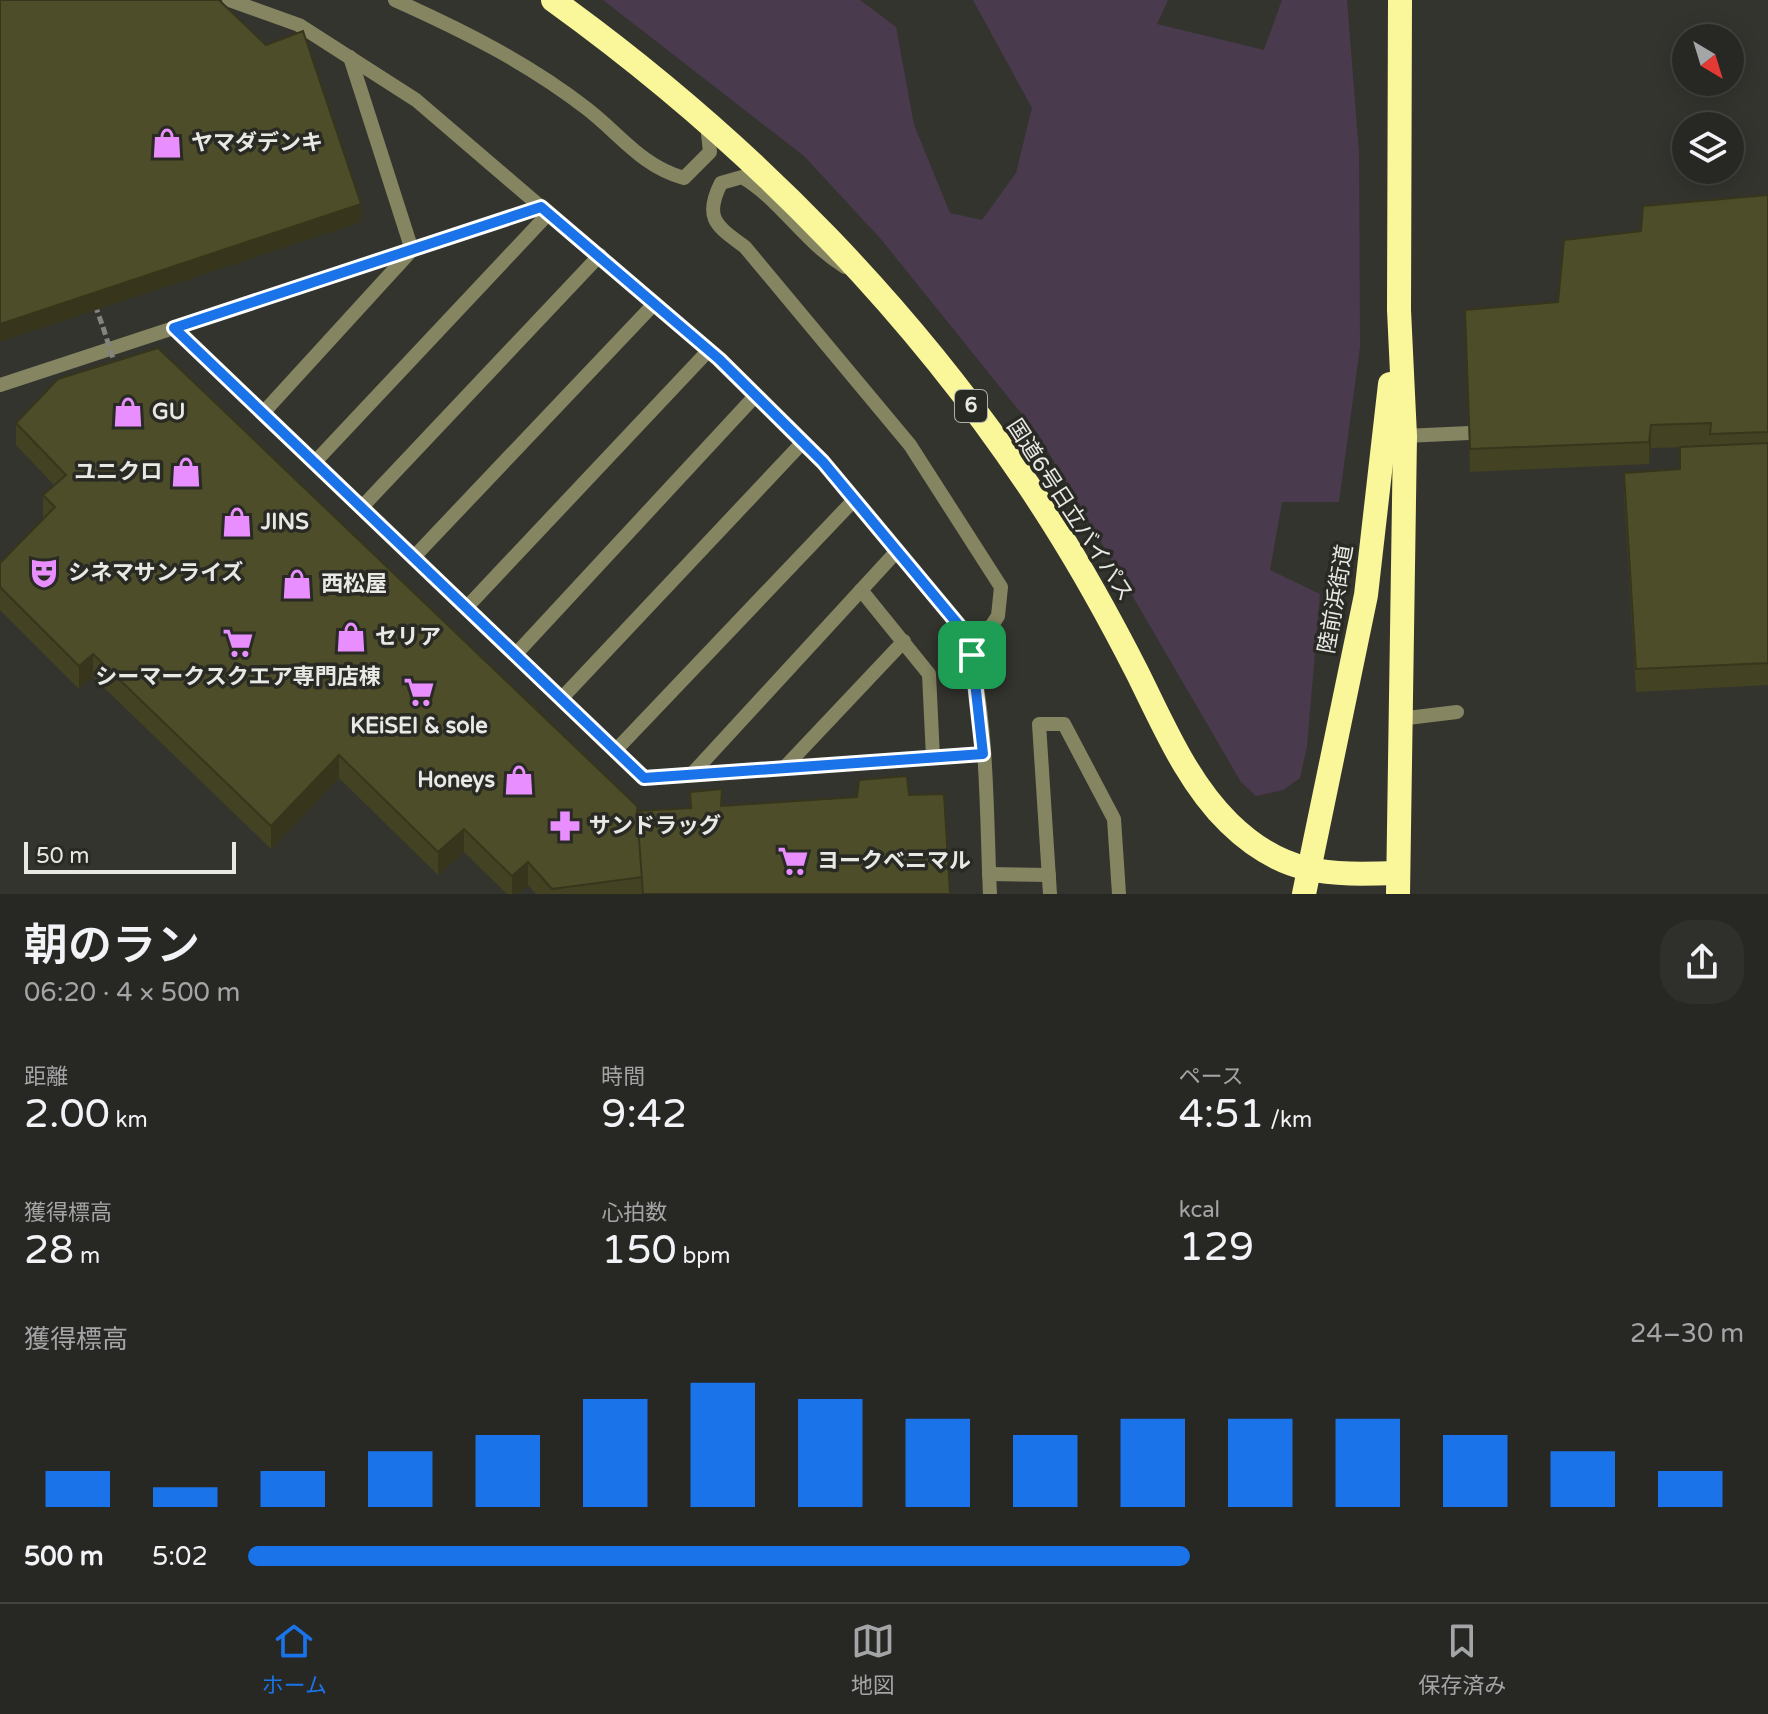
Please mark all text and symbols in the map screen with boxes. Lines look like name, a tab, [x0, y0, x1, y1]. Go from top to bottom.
north arrow	[1672, 24, 1744, 96]
map controls	[1672, 24, 1744, 184]
button: layers	[1672, 112, 1744, 184]
shop icon: ヤマダデンキ	[150, 126, 184, 160]
place label: ヤマダデンキ	[191, 130, 323, 156]
road number: 6	[955, 390, 987, 422]
shop icon: GU	[111, 395, 145, 429]
place label: GU	[152, 399, 185, 425]
street label: 国道6号日立バイパス	[1002, 414, 1138, 606]
shop icon: ユニクロ	[169, 455, 203, 489]
place label: ユニクロ	[74, 459, 162, 485]
shop icon: JINS	[220, 505, 254, 539]
place label: JINS	[260, 509, 309, 535]
street label: 陸前浜街道	[1314, 543, 1358, 655]
theatre icon: シネマサンライズ	[27, 556, 61, 590]
place label: シネマサンライズ	[68, 560, 243, 586]
shop icon: 西松屋	[280, 567, 314, 601]
place label: 西松屋	[321, 571, 387, 597]
shop icon: セリア	[334, 620, 368, 654]
pin	[938, 621, 1006, 689]
place label: セリア	[375, 624, 441, 650]
supermarket icon: シーマークスクエア専門店棟	[221, 626, 255, 660]
icon: arrive	[950, 633, 994, 677]
place label: シーマークスクエア専門店棟	[95, 664, 381, 690]
supermarket icon: KEiSEI & sole	[402, 675, 436, 709]
place label: KEiSEI & sole	[350, 713, 488, 739]
shop icon: Honeys	[502, 763, 536, 797]
place label: Honeys	[417, 767, 495, 793]
pharmacy icon: サンドラッグ	[548, 809, 582, 843]
place label: サンドラッグ	[589, 813, 721, 839]
scale bar	[24, 838, 236, 874]
text: 50 m	[36, 843, 90, 869]
supermarket icon: ヨークベニマル	[776, 844, 810, 878]
place label: ヨークベニマル	[817, 848, 971, 874]
text: 朝のラン	[24, 920, 200, 973]
button: share	[1660, 920, 1744, 1004]
text: 06:20 · 4 × 500 m	[24, 977, 240, 1008]
text: 距離	[24, 1064, 68, 1090]
text: 時間	[601, 1064, 645, 1090]
text: ペース	[1179, 1064, 1244, 1090]
text: 2.00	[24, 1090, 110, 1138]
text: 9:42	[601, 1090, 687, 1138]
text: 4:51	[1179, 1090, 1264, 1138]
text: km	[110, 1107, 148, 1133]
text: /km	[1264, 1107, 1312, 1133]
text: kcal	[1179, 1197, 1220, 1223]
text: 獲得標高	[24, 1200, 112, 1226]
text: 心拍数	[601, 1200, 667, 1226]
text: 129	[1179, 1223, 1254, 1271]
text: 28	[24, 1226, 74, 1274]
text: 150	[601, 1226, 677, 1274]
text: m	[74, 1243, 100, 1269]
text: bpm	[677, 1243, 730, 1269]
text: 24–30 m	[1630, 1318, 1744, 1349]
text: 獲得標高	[24, 1324, 128, 1355]
text: 500 m	[24, 1541, 104, 1572]
text: 5:02	[152, 1541, 208, 1572]
tab: ホーム	[262, 1619, 327, 1699]
tab: 地図	[851, 1619, 895, 1699]
tab: 保存済み	[1418, 1619, 1506, 1699]

